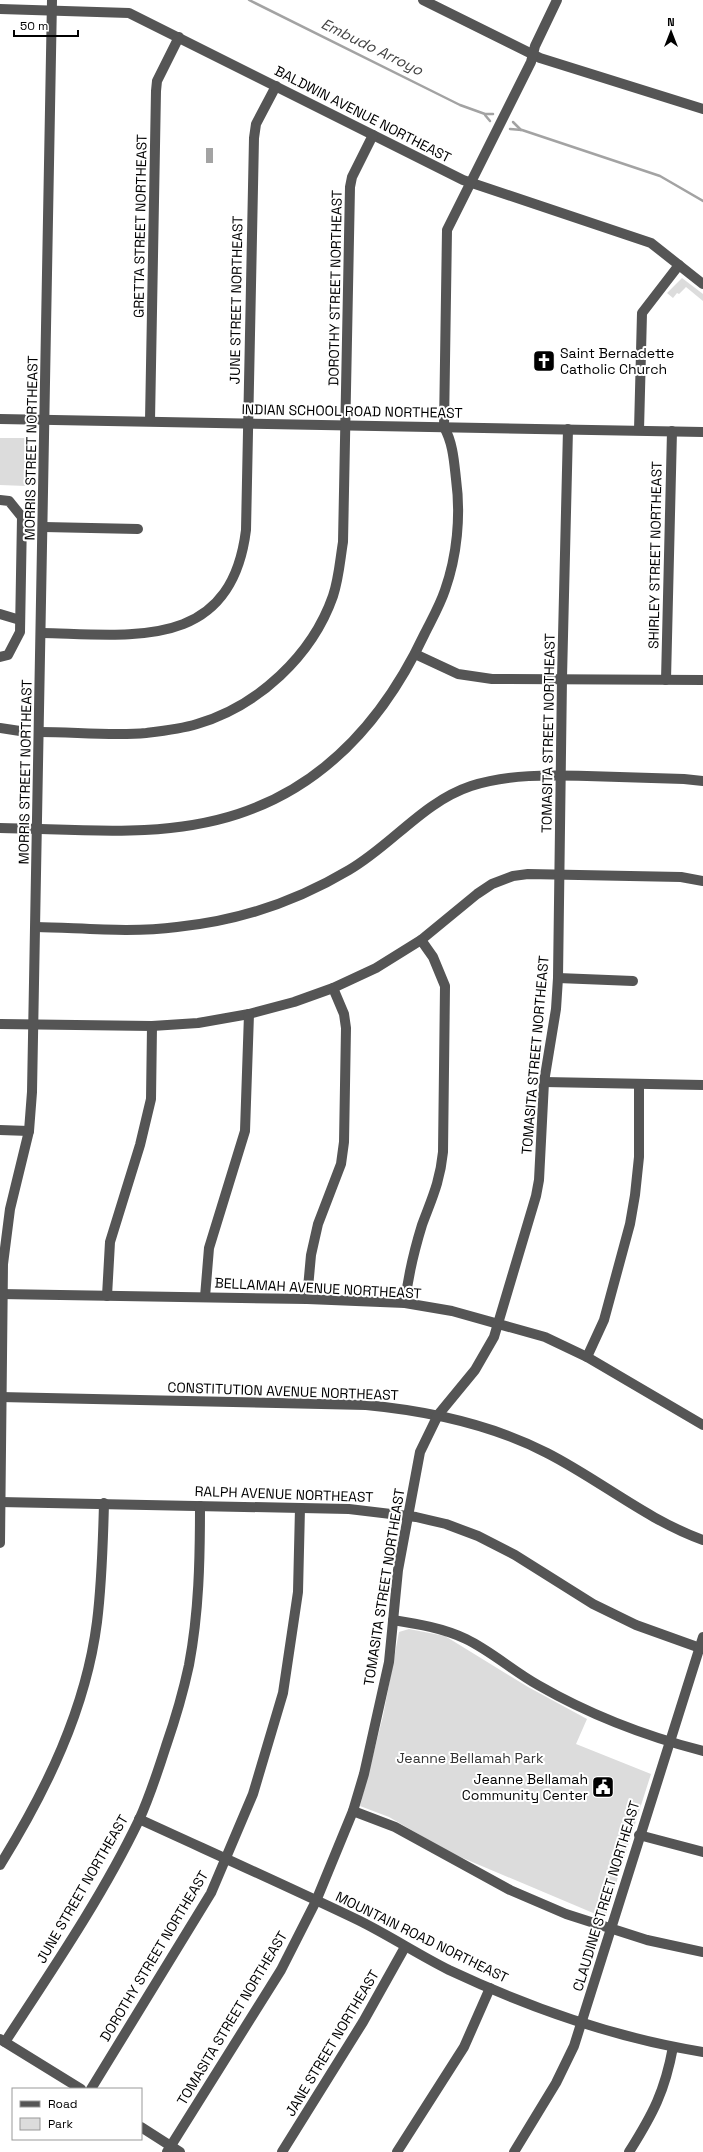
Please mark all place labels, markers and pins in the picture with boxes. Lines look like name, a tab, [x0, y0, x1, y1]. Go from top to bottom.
place label: Saint Bernadette Catholic Church	[560, 344, 674, 378]
church icon: Saint Bernadette Catholic Church	[531, 348, 557, 374]
place label: Jeanne Bellamah Community Center	[462, 1770, 588, 1804]
public building icon: Jeanne Bellamah Community Center	[590, 1774, 616, 1800]

